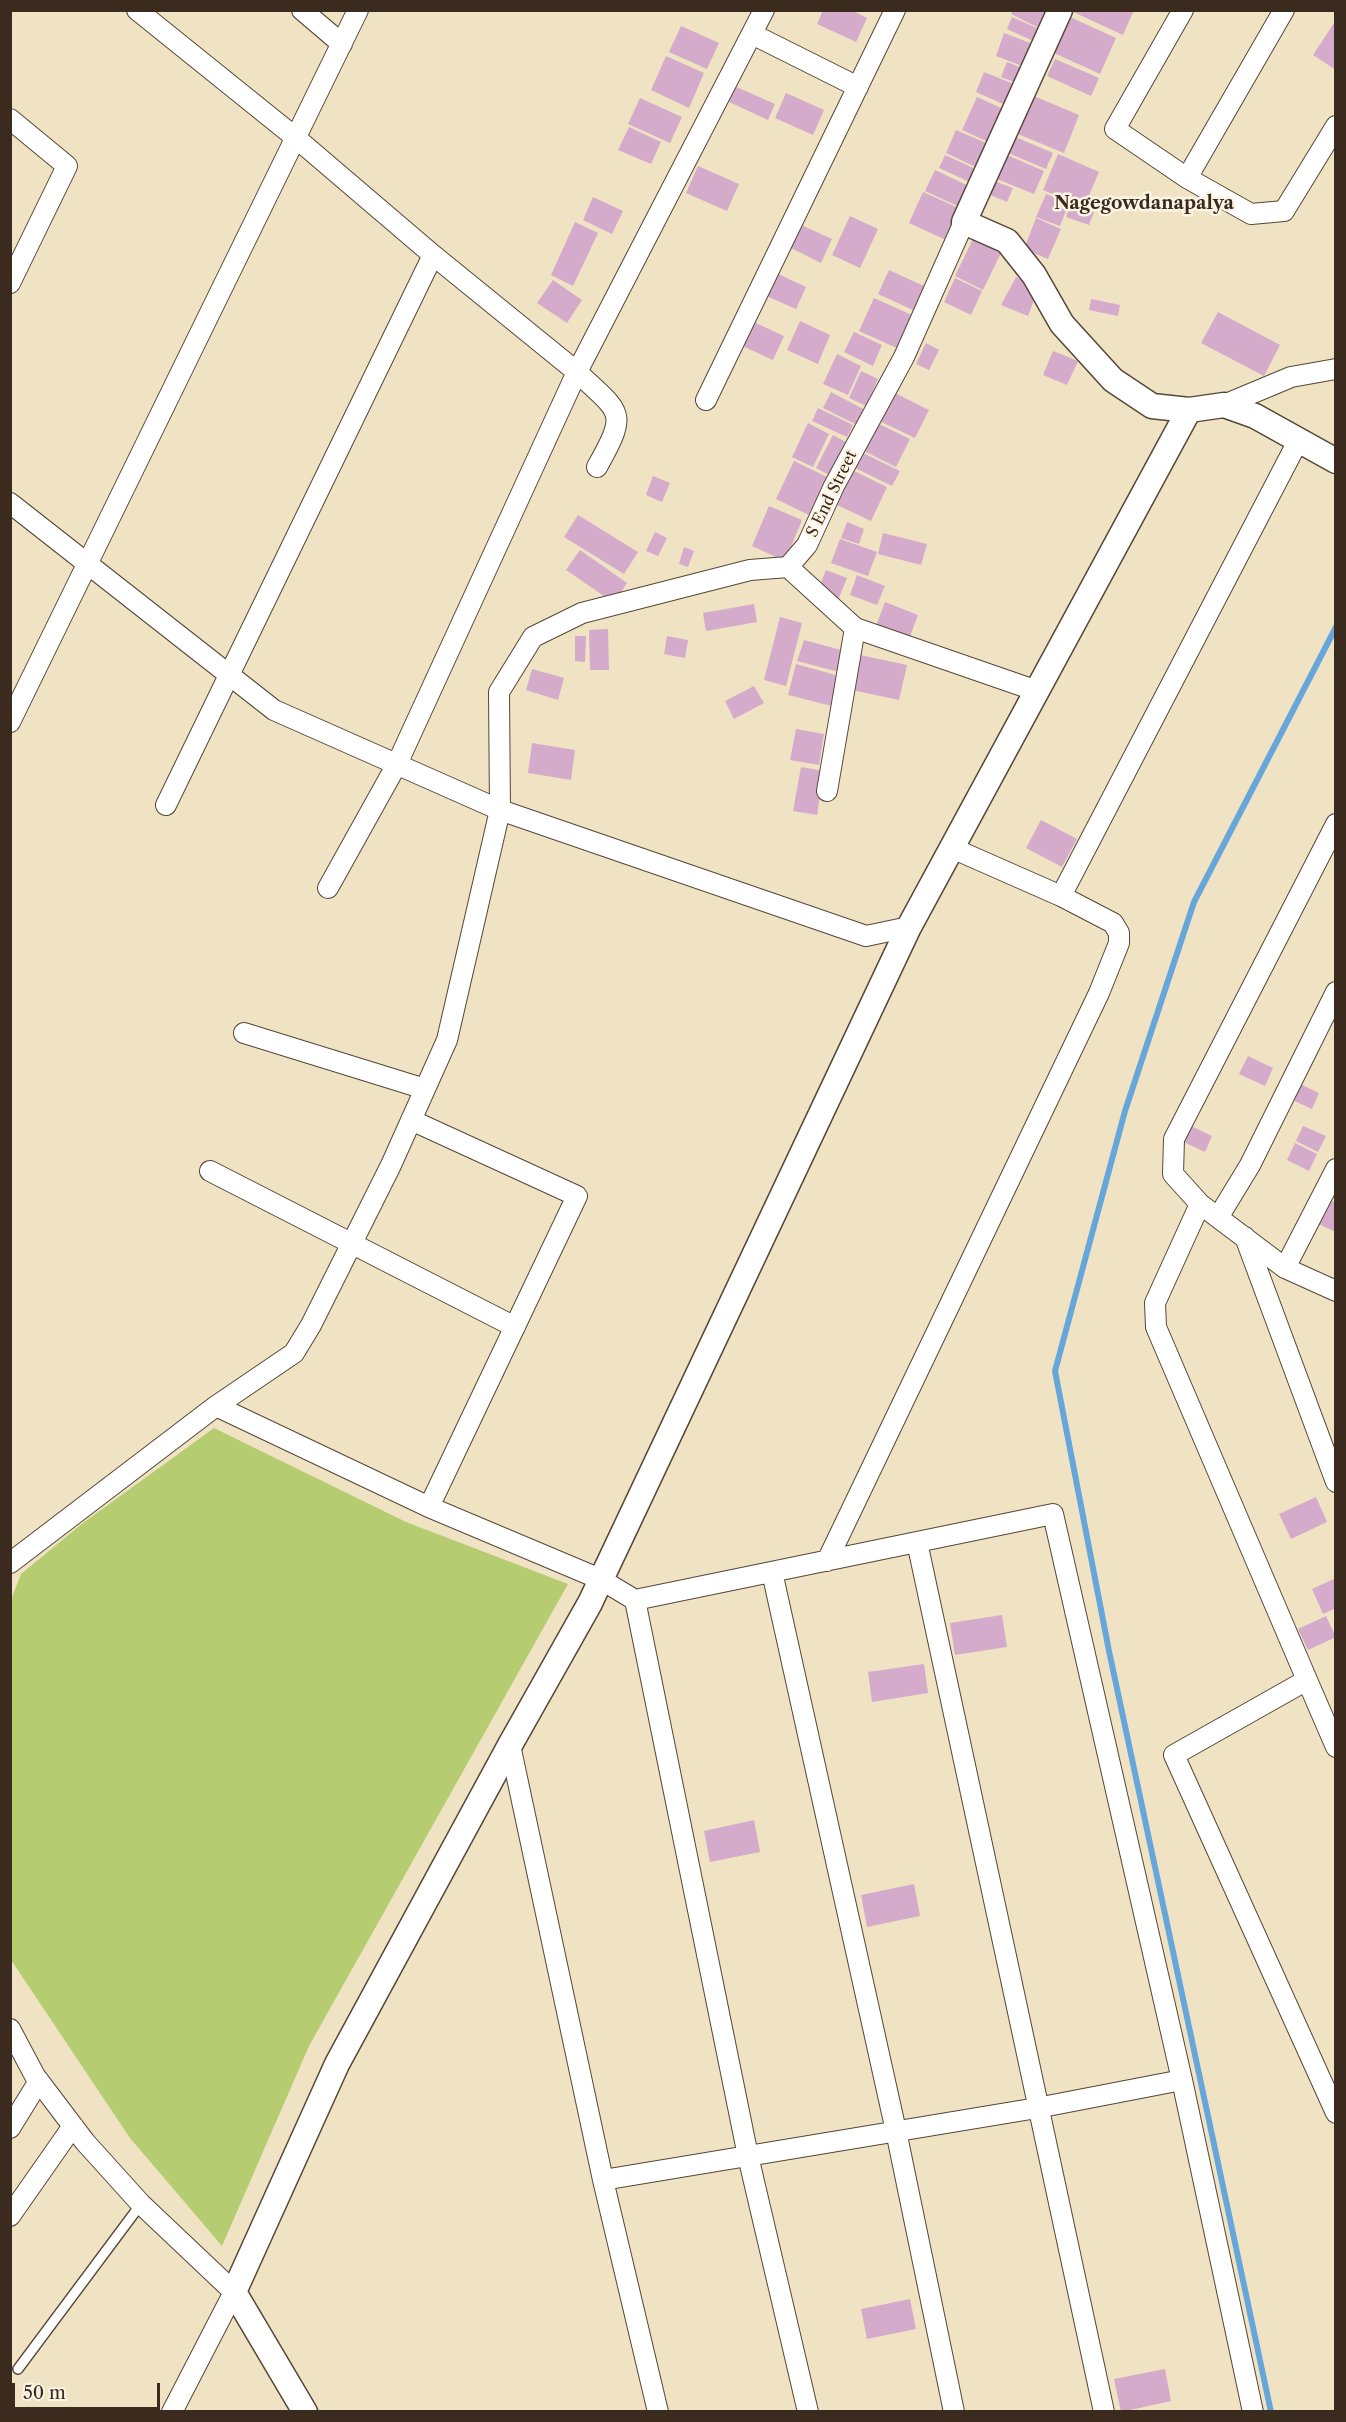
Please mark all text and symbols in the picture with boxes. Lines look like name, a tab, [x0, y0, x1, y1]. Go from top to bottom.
district label: Nagegowdanapalya	[1054, 193, 1234, 215]
street label: S End Street	[803, 447, 861, 541]
scale bar	[15, 2371, 164, 2409]
text: 50 m	[23, 2382, 66, 2404]

